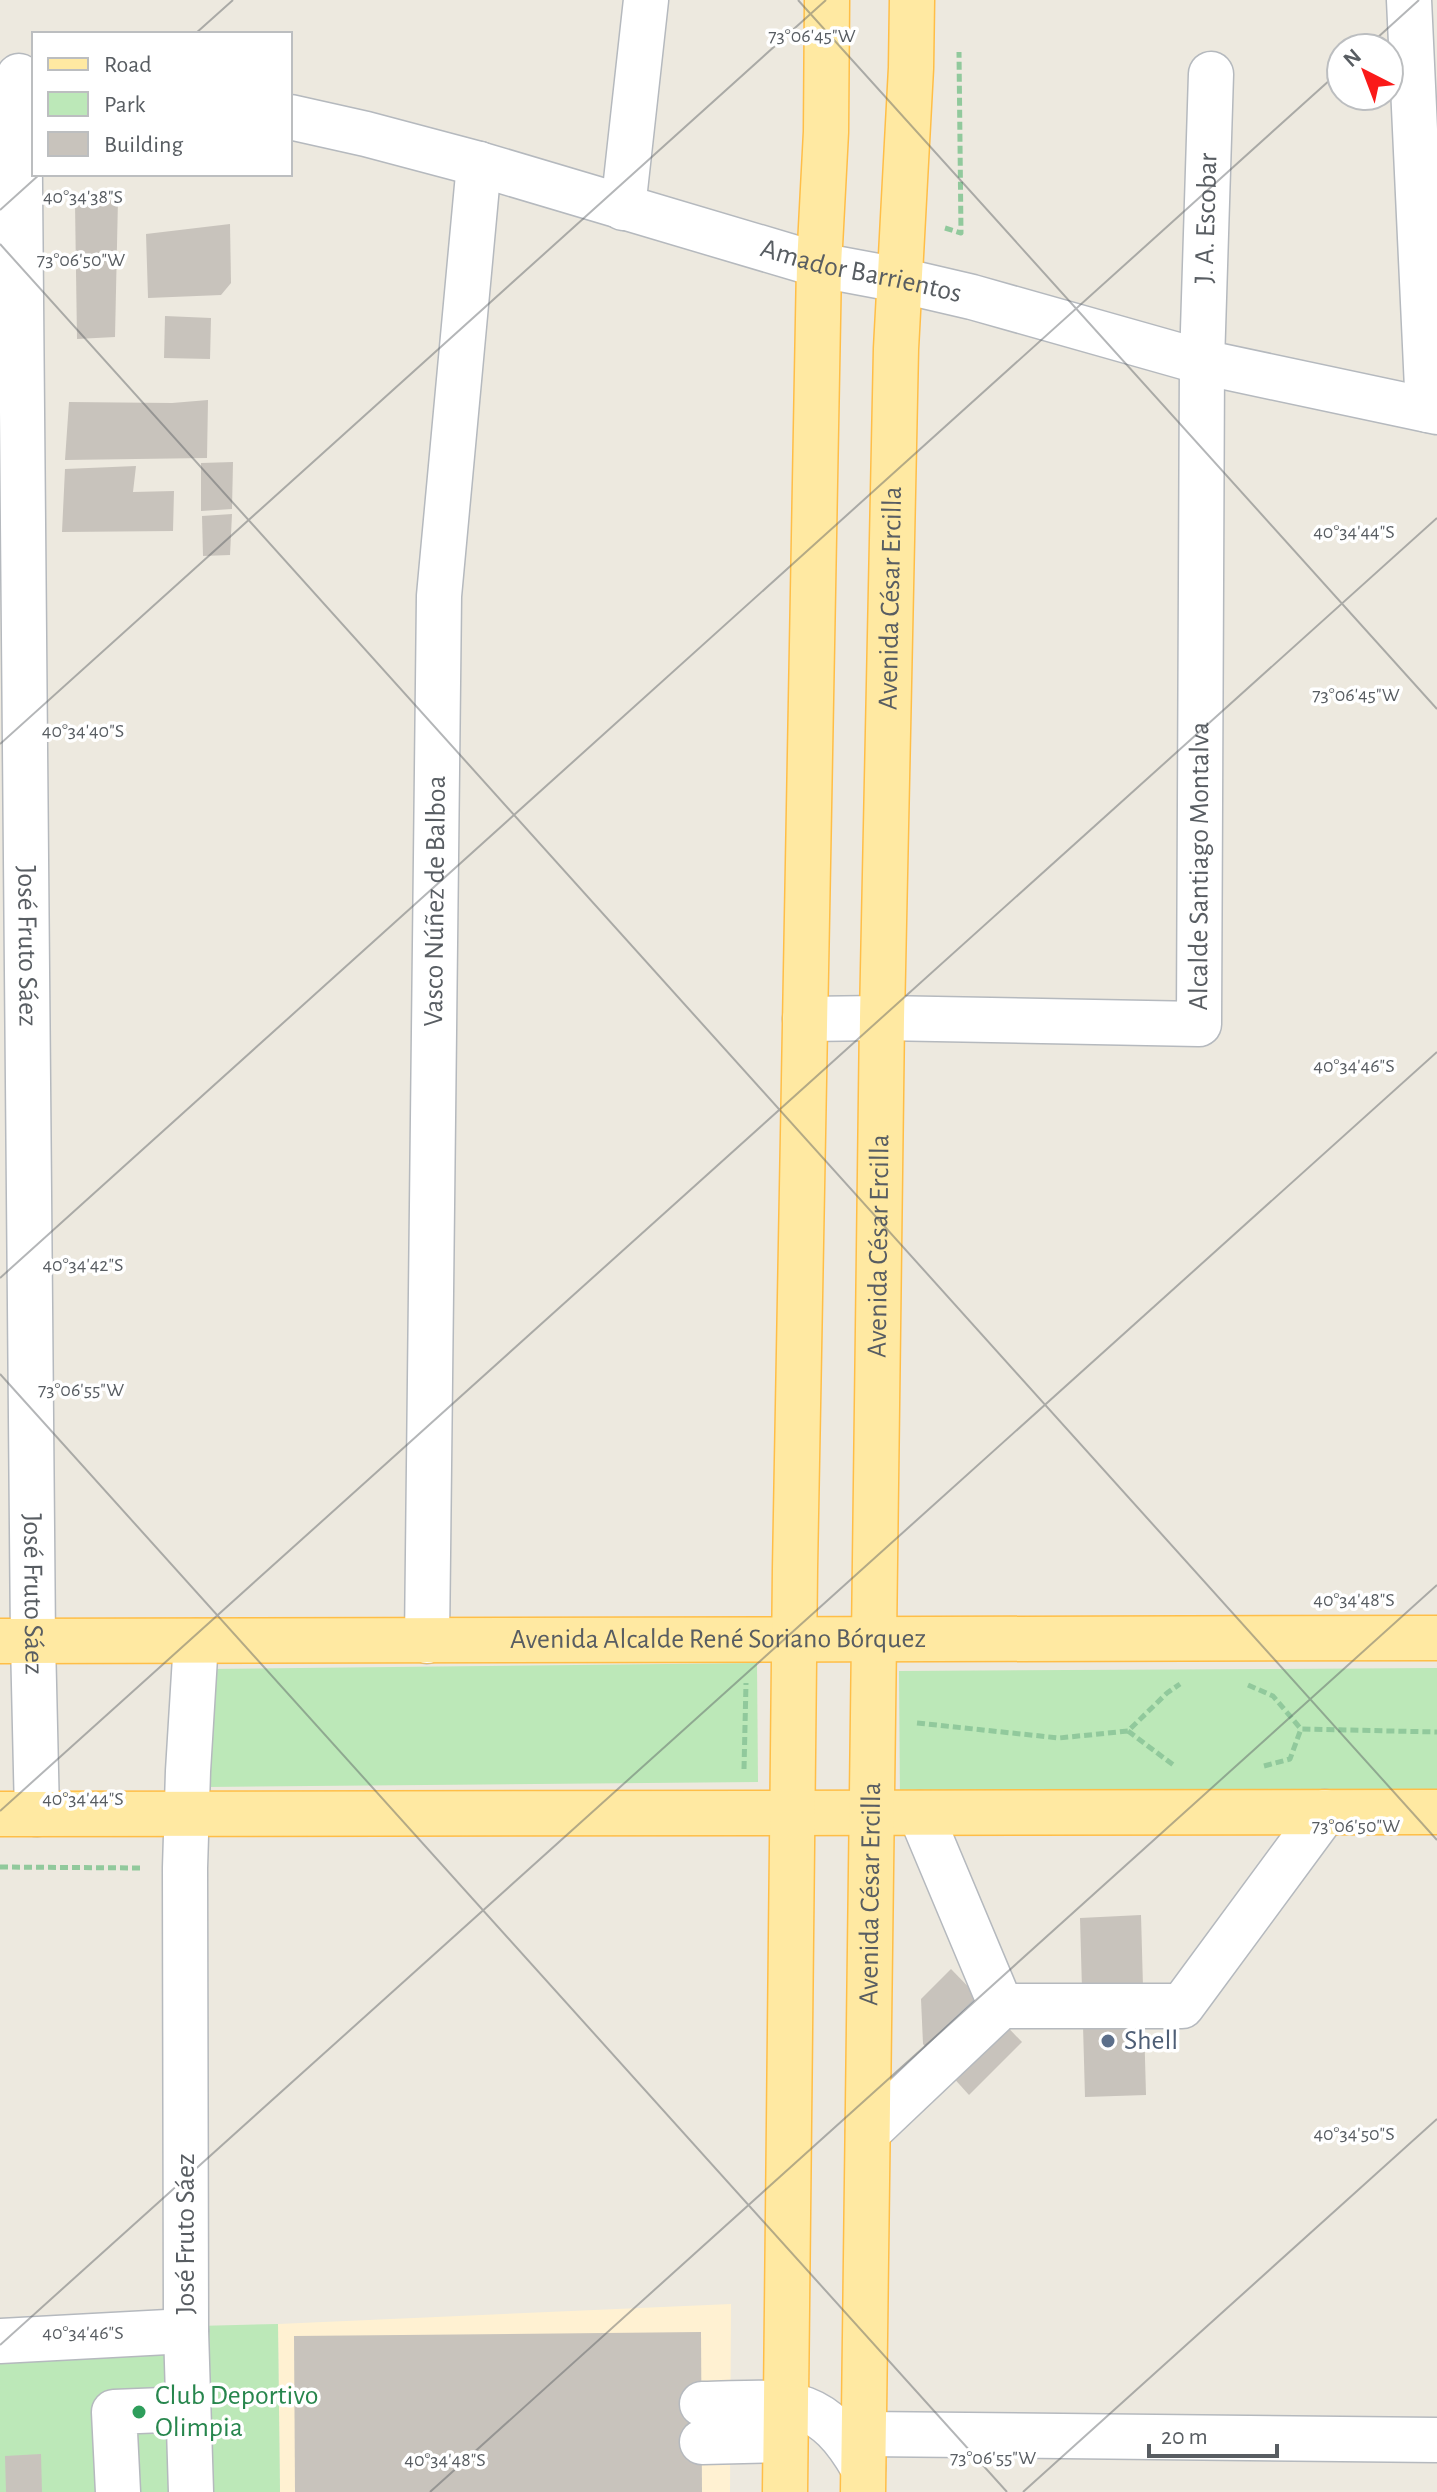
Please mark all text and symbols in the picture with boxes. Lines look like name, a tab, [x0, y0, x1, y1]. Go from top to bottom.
text: 73°06'45"W	[768, 26, 856, 46]
legend	[32, 32, 292, 176]
north arrow	[1325, 32, 1405, 112]
text: N	[1339, 45, 1365, 71]
text: Road	[104, 53, 152, 77]
text: Park	[104, 93, 145, 117]
text: Building	[104, 133, 183, 157]
street label: J. A. Escobar	[1190, 152, 1223, 284]
text: 40°34'38"S	[43, 187, 123, 207]
street label: Amador Barrientos	[757, 234, 964, 308]
text: 73°06'50"W	[37, 250, 125, 270]
street label: Avenida César Ercilla	[874, 486, 907, 710]
text: 40°34'44"S	[1313, 522, 1395, 542]
text: 73°06'45"W	[1312, 685, 1400, 705]
text: 40°34'40"S	[42, 721, 124, 741]
street label: Alcalde Santiago Montalva	[1185, 722, 1214, 1010]
street label: Vasco Núñez de Balboa	[420, 775, 451, 1027]
street label: José Fruto Sáez	[12, 865, 42, 1027]
text: 40°34'46"S	[1313, 1056, 1395, 1076]
street label: Avenida César Ercilla	[864, 1134, 895, 1358]
text: 40°34'42"S	[43, 1255, 123, 1275]
text: 73°06'55"W	[38, 1380, 124, 1400]
street label: José Fruto Sáez	[18, 1513, 48, 1675]
text: 40°34'48"S	[1313, 1590, 1395, 1610]
street label: Avenida Alcalde René Soriano Bórquez	[510, 1625, 926, 1654]
street label: Avenida César Ercilla	[855, 1782, 886, 2006]
text: 40°34'44"S	[42, 1789, 124, 1809]
text: 73°06'50"W	[1312, 1816, 1400, 1836]
place label: Shell	[1124, 2027, 1178, 2055]
marker: Shell	[1099, 2032, 1117, 2050]
text: 40°34'50"S	[1313, 2124, 1395, 2144]
street label: José Fruto Sáez	[172, 2153, 200, 2315]
text: 40°34'46"S	[42, 2323, 124, 2343]
place label: Club Deportivo Olimpia	[155, 2382, 318, 2442]
marker: Club Deportivo Olimpia	[130, 2403, 148, 2421]
scale bar	[1149, 2408, 1277, 2458]
text: 20 m	[1161, 2425, 1208, 2449]
text: 73°06'55"W	[950, 2448, 1036, 2468]
text: 40°34'48"S	[404, 2450, 486, 2470]

